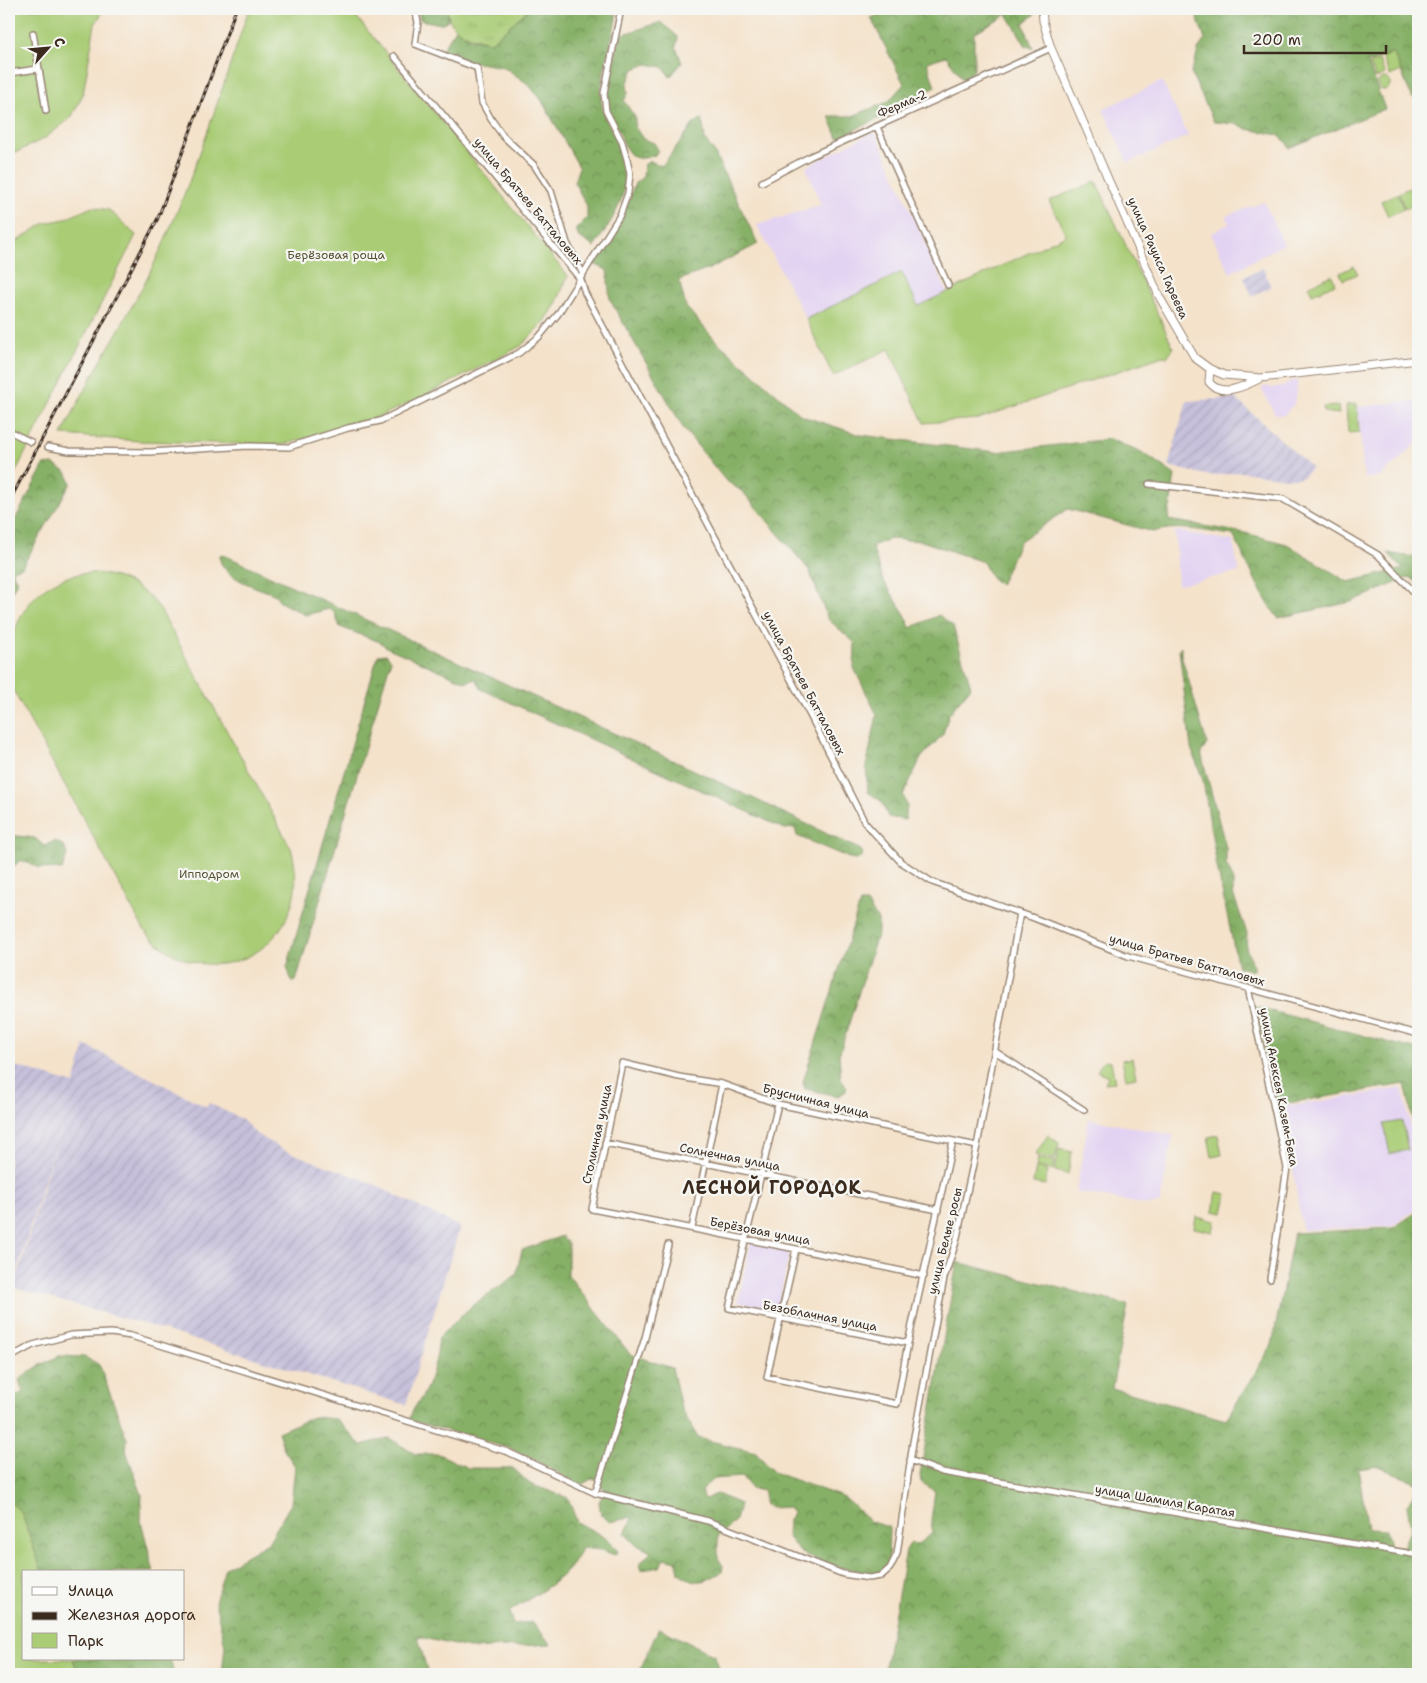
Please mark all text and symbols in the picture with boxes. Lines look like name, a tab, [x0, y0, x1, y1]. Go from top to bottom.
north arrow	[22, 22, 72, 72]
scale bar	[1244, 22, 1387, 54]
text: 200 m	[1252, 30, 1301, 50]
text: С	[50, 34, 70, 50]
street label: Ферма-2	[875, 86, 929, 122]
street label: улица Братьев Батталовых	[470, 134, 586, 268]
street label: улица Рауиса Гареева	[1124, 195, 1192, 322]
park label: Берёзовая роща	[287, 247, 385, 263]
street label: улица Братьев Батталовых	[759, 608, 849, 758]
park label: Ипподром	[179, 866, 239, 882]
street label: улица Братьев Батталовых	[1107, 930, 1267, 990]
street label: улица Алексея Казем-Бека	[1256, 1006, 1302, 1168]
street label: Брусничная улица	[761, 1080, 872, 1122]
street label: Столичная улица	[579, 1082, 615, 1185]
street label: Солнечная улица	[678, 1139, 782, 1175]
district label: ЛЕСНОЙ ГОРОДОК	[682, 1175, 862, 1200]
street label: улица Белые росы	[924, 1186, 966, 1296]
street label: Берёзовая улица	[708, 1213, 812, 1249]
street label: Безоблачная улица	[761, 1297, 879, 1335]
street label: улица Шамиля Каратая	[1094, 1481, 1236, 1521]
legend	[22, 1570, 185, 1660]
text: Улица	[68, 1581, 114, 1601]
text: Железная дорога	[68, 1605, 196, 1625]
text: Парк	[68, 1631, 104, 1651]

